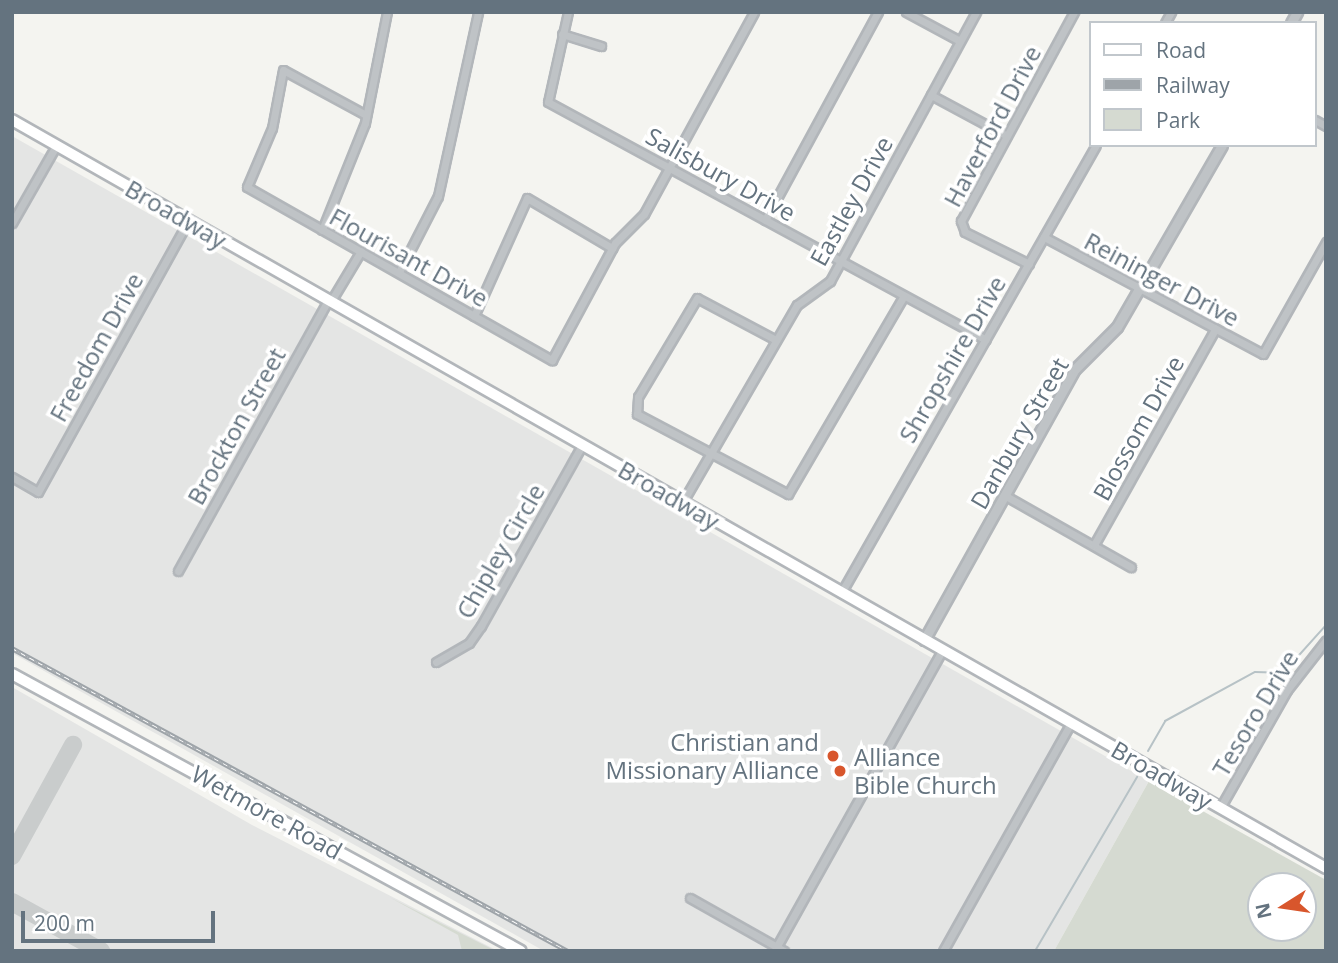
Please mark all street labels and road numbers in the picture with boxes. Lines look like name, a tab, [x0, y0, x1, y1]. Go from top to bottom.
street label: Haverford Drive	[937, 41, 1047, 211]
street label: Salisbury Drive	[641, 121, 801, 227]
street label: Eastley Drive	[804, 131, 898, 271]
street label: Broadway	[120, 174, 232, 254]
street label: Flourisant Drive	[325, 202, 493, 312]
street label: Reininger Drive	[1080, 226, 1244, 332]
street label: Freedom Drive	[43, 268, 149, 426]
street label: Shropshire Drive	[893, 271, 1011, 447]
street label: Brockton Street	[181, 343, 291, 509]
street label: Blossom Drive	[1086, 351, 1190, 505]
street label: Danbury Street	[964, 352, 1074, 514]
street label: Broadway	[613, 455, 725, 535]
street label: Chipley Circle	[450, 479, 550, 623]
street label: Tesoro Drive	[1206, 645, 1304, 781]
street label: Broadway	[1106, 735, 1218, 815]
street label: Wetmore Road	[187, 759, 347, 865]

